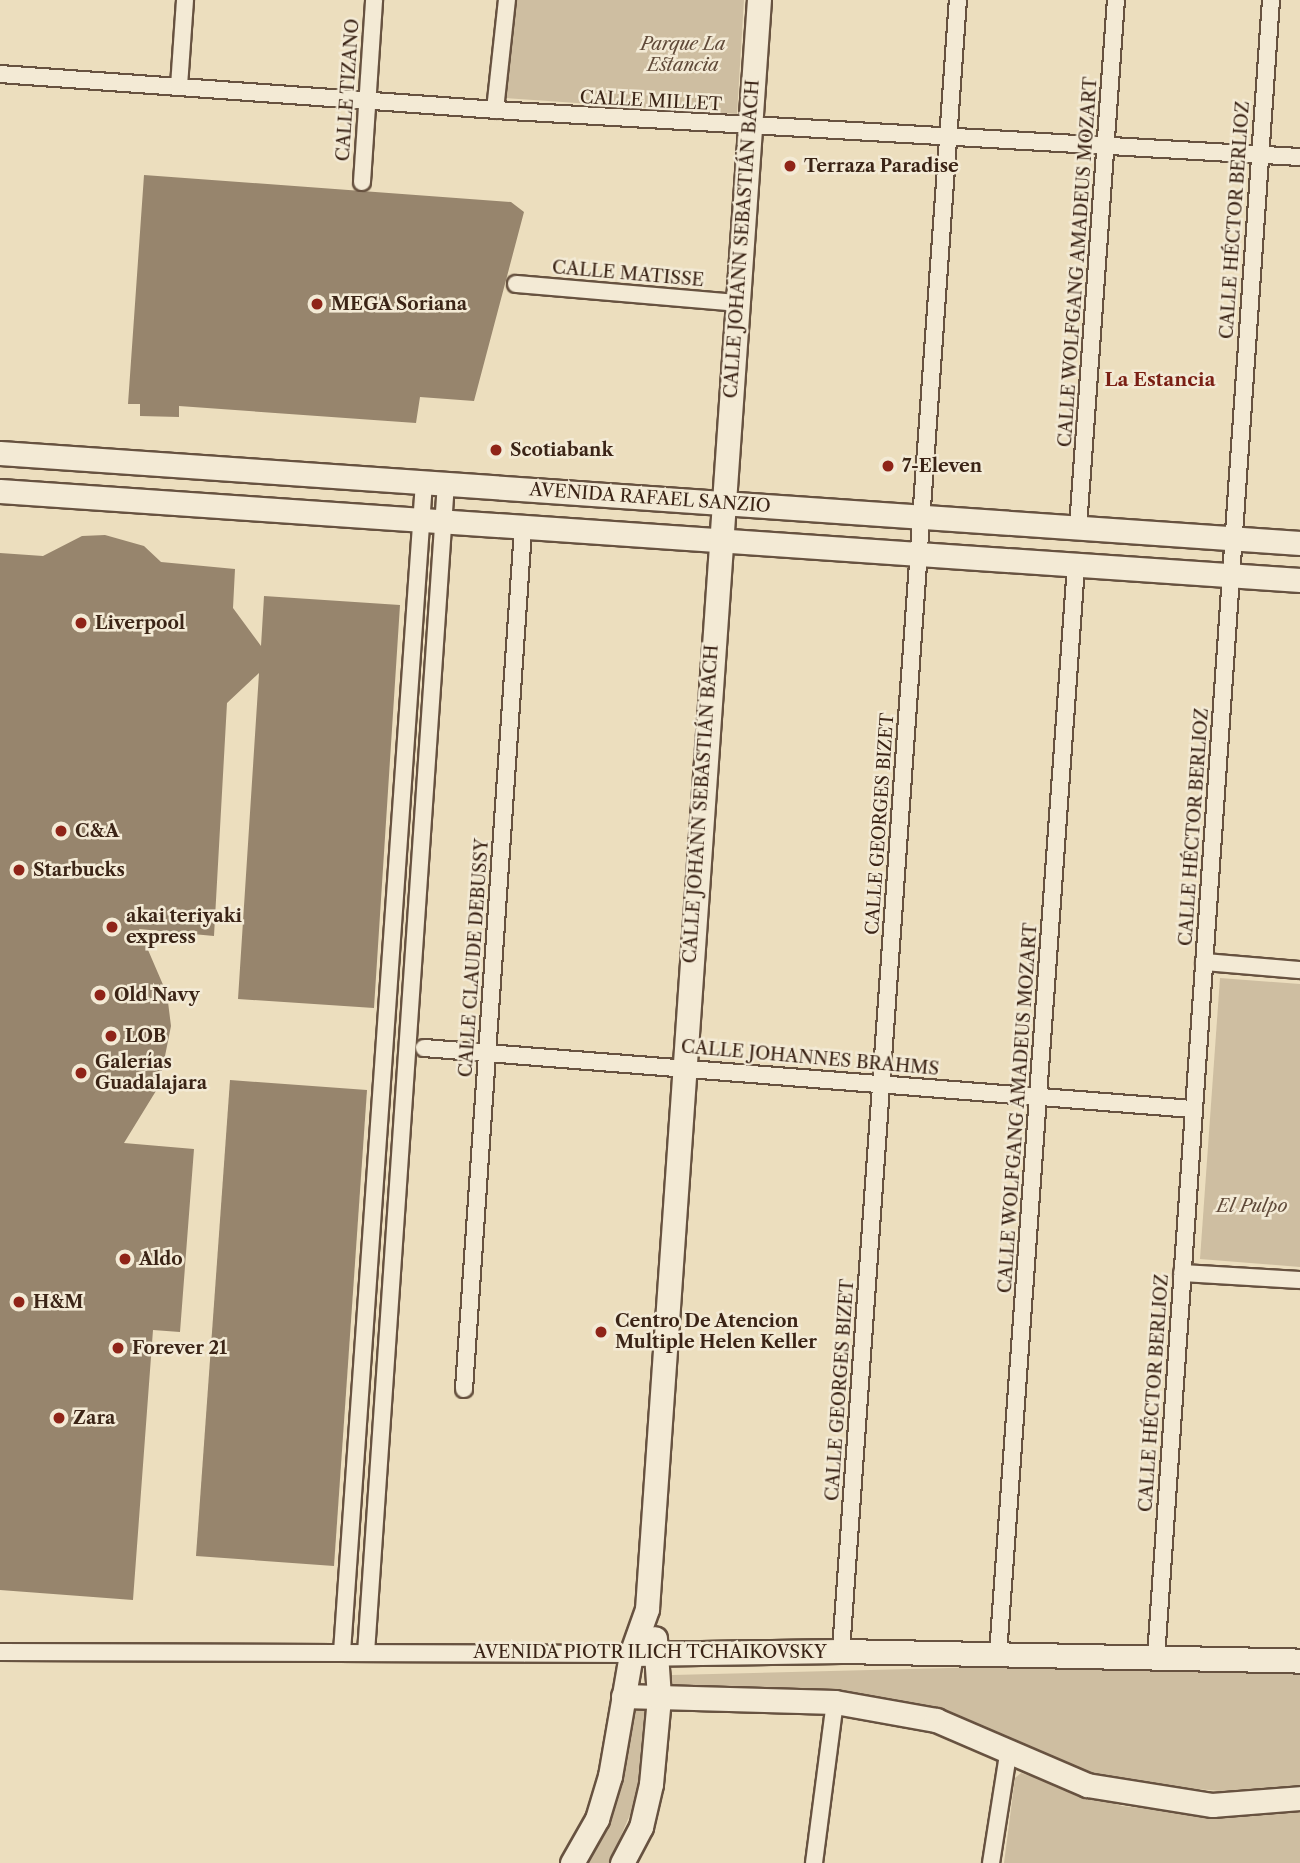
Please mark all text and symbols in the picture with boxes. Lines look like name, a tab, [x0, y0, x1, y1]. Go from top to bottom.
street label: CALLE TIZANO	[332, 18, 364, 162]
park label: Parque La Estancia	[641, 34, 725, 76]
street label: CALLE WOLFGANG AMADEUS MOZART	[1054, 75, 1102, 449]
street label: CALLE JOHANN SEBASTIÁN BACH	[720, 79, 764, 399]
street label: CALLE MILLET	[579, 86, 723, 116]
street label: CALLE HÉCTOR BERLIOZ	[1216, 100, 1254, 340]
place label: Terraza Paradise	[804, 155, 959, 177]
marker: Terraza Paradise	[782, 158, 798, 174]
street label: CALLE MATISSE	[551, 257, 705, 291]
place label: MEGA Soriana	[331, 293, 468, 315]
marker: MEGA Soriana	[309, 296, 325, 312]
district label: La Estancia	[1104, 369, 1216, 391]
place label: Scotiabank	[510, 439, 613, 461]
marker: Scotiabank	[488, 442, 504, 458]
place label: 7-Eleven	[902, 455, 982, 477]
marker: 7-Eleven	[880, 458, 896, 474]
street label: AVENIDA RAFAEL SANZIO	[528, 479, 772, 517]
place label: Liverpool	[95, 612, 185, 634]
marker: Liverpool	[73, 615, 89, 631]
street label: CALLE JOHANN SEBASTIÁN BACH	[679, 644, 723, 964]
street label: CALLE HÉCTOR BERLIOZ	[1175, 707, 1213, 947]
street label: CALLE GEORGES BIZET	[861, 712, 899, 936]
place label: C&A	[75, 820, 119, 842]
marker: C&A	[53, 823, 69, 839]
street label: CALLE CLAUDE DEBUSSY	[455, 838, 493, 1078]
place label: Starbucks	[33, 859, 125, 881]
marker: Starbucks	[11, 862, 27, 878]
place label: akai teriyaki express	[126, 906, 242, 948]
marker: akai teriyaki express	[104, 919, 120, 935]
street label: CALLE WOLFGANG AMADEUS MOZART	[994, 921, 1042, 1295]
place label: Old Navy	[114, 984, 199, 1006]
marker: Old Navy	[92, 987, 108, 1003]
place label: LOB	[125, 1025, 166, 1047]
marker: LOB	[103, 1028, 119, 1044]
street label: CALLE JOHANNES BRAHMS	[680, 1036, 940, 1080]
place label: Galerías Guadalajara	[95, 1052, 207, 1094]
marker: Galerías Guadalajara	[73, 1065, 89, 1081]
park label: El Pulpo	[1217, 1195, 1287, 1217]
place label: Aldo	[139, 1248, 183, 1270]
marker: Aldo	[117, 1251, 133, 1267]
street label: CALLE HÉCTOR BERLIOZ	[1135, 1273, 1173, 1513]
street label: CALLE GEORGES BIZET	[821, 1278, 859, 1502]
place label: H&M	[33, 1291, 83, 1313]
marker: H&M	[11, 1294, 27, 1310]
place label: Centro De Atencion Multiple Helen Keller	[615, 1311, 817, 1354]
marker: Centro De Atencion Multiple Helen Keller	[593, 1324, 609, 1340]
place label: Forever 21	[132, 1337, 227, 1359]
marker: Forever 21	[110, 1340, 126, 1356]
place label: Zara	[73, 1407, 115, 1429]
marker: Zara	[51, 1410, 67, 1426]
street label: AVENIDA PIOTR ILICH TCHAIKOVSKY	[472, 1641, 828, 1663]

